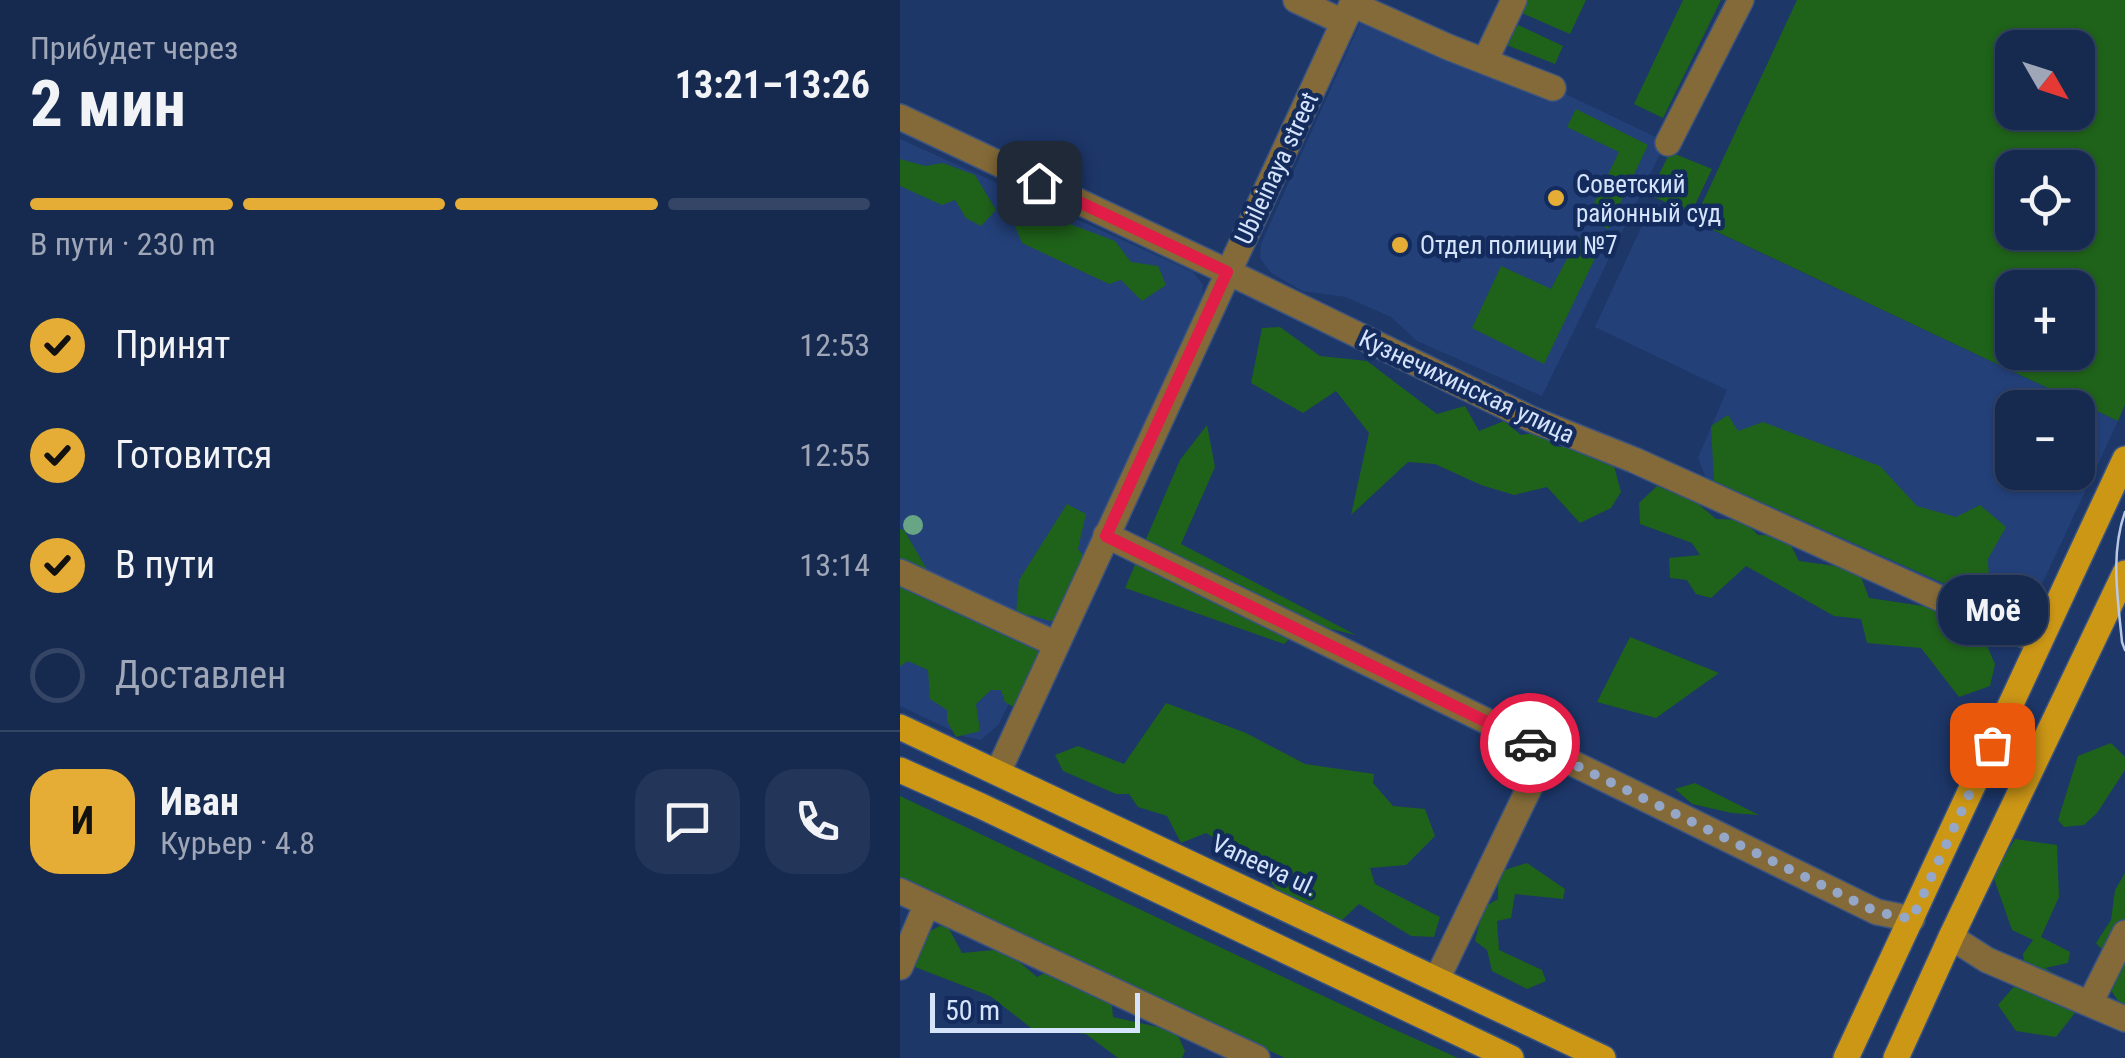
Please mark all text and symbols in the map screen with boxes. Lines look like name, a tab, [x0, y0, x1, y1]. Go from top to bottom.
text: Прибудет через	[30, 29, 238, 67]
north arrow	[1995, 30, 2095, 130]
map controls	[1995, 30, 2095, 490]
text: 13:21–13:26	[675, 63, 870, 107]
text: 2 мин	[30, 66, 186, 142]
street label: Ubileinaya street	[1229, 88, 1324, 249]
pin	[997, 141, 1082, 226]
button: locate	[1995, 150, 2095, 250]
icon: home	[1012, 156, 1067, 211]
place label: Советский районный суд	[1576, 170, 1721, 228]
marker: Советский районный суд	[1545, 187, 1567, 209]
text: В пути · 230 m	[30, 225, 216, 263]
place label: Отдел полиции №7	[1420, 231, 1618, 260]
marker: Отдел полиции №7	[1389, 234, 1411, 256]
button: +	[1995, 270, 2095, 370]
icon: check	[30, 318, 85, 373]
text: Принят	[115, 323, 231, 367]
street label: Кузнечихинская улица	[1354, 324, 1579, 449]
text: 12:53	[799, 326, 870, 364]
button: −	[1995, 390, 2095, 490]
icon: check	[30, 428, 85, 483]
text: Готовится	[115, 433, 272, 477]
text: 12:55	[799, 436, 870, 474]
icon: check	[30, 538, 85, 593]
text: В пути	[115, 543, 215, 587]
text: 13:14	[799, 546, 870, 584]
callout: Моё	[1937, 575, 2047, 645]
text: Моё	[1965, 591, 2021, 629]
text: Доставлен	[115, 653, 286, 697]
courier	[1480, 693, 1580, 793]
pin	[1950, 703, 2035, 788]
icon: car	[1503, 716, 1558, 771]
icon: bag	[1965, 718, 2020, 773]
button: chat	[635, 769, 740, 874]
button: phone	[765, 769, 870, 874]
text: Иван	[160, 780, 239, 824]
text: И	[71, 799, 94, 843]
text: Курьер · 4.8	[160, 824, 315, 862]
street label: Vaneeva ul.	[1207, 828, 1322, 903]
scale bar	[930, 988, 1140, 1032]
text: 50 m	[945, 994, 1000, 1027]

